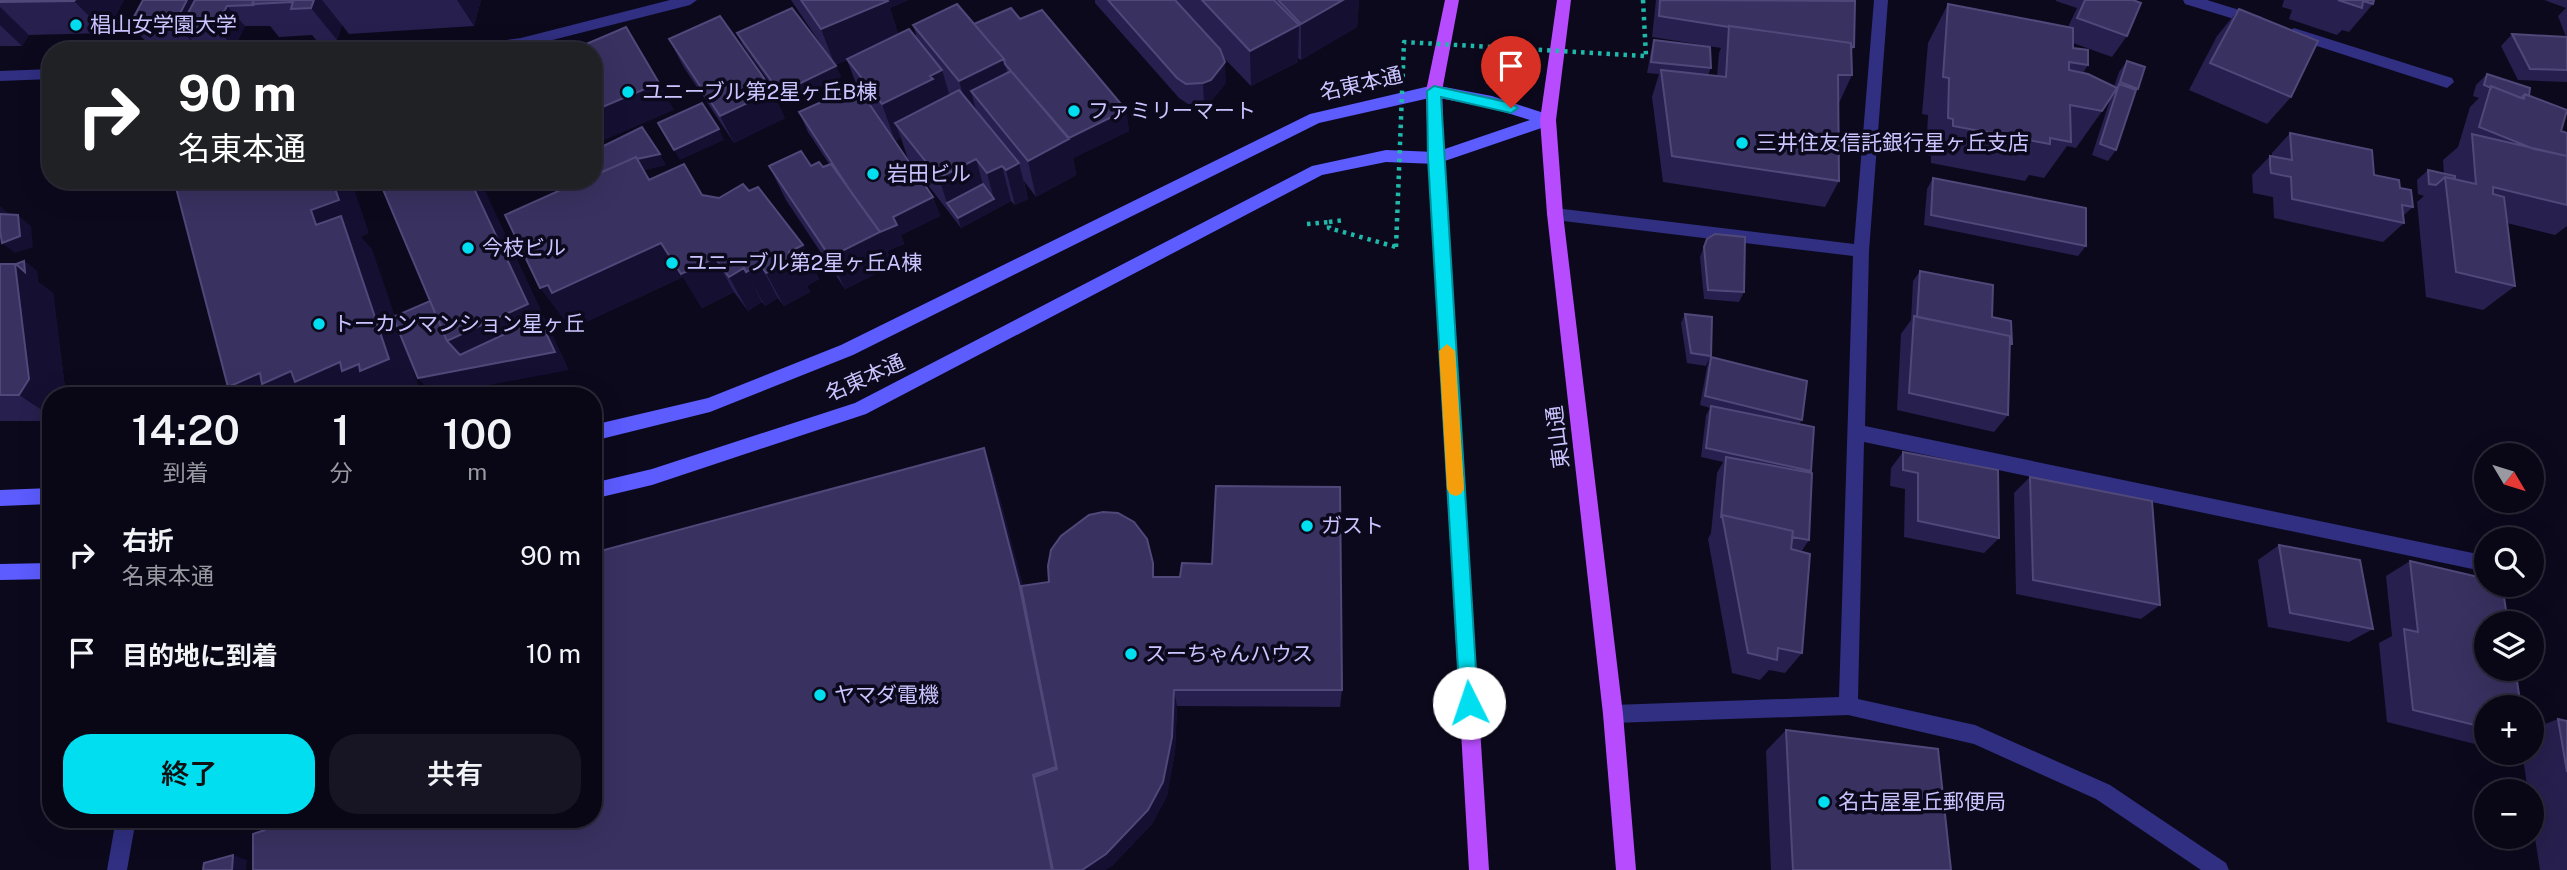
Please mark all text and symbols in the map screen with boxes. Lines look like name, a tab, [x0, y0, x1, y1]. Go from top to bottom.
place label: 椙山女学園大学	[90, 12, 237, 37]
marker: 椙山女学園大学	[68, 17, 84, 33]
pin	[1481, 36, 1541, 108]
icon: arrive	[1492, 47, 1530, 85]
street label: 名東本通	[1317, 62, 1405, 105]
text: 90 m	[178, 64, 297, 122]
icon: right	[63, 70, 154, 161]
place label: ユニーブル第2星ヶ丘B棟	[642, 79, 877, 104]
marker: ユニーブル第2星ヶ丘B棟	[620, 84, 636, 100]
place label: ファミリーマート	[1088, 98, 1256, 123]
marker: ファミリーマート	[1066, 103, 1082, 119]
text: 名東本通	[178, 130, 306, 167]
place label: 三井住友信託銀行星ヶ丘支店	[1756, 130, 2029, 155]
marker: 三井住友信託銀行星ヶ丘支店	[1734, 135, 1750, 151]
place label: 岩田ビル	[887, 161, 971, 186]
marker: 岩田ビル	[865, 166, 881, 182]
place label: 今枝ビル	[482, 235, 566, 260]
marker: 今枝ビル	[460, 240, 476, 256]
place label: ユニーブル第2星ヶ丘A棟	[686, 250, 922, 275]
marker: ユニーブル第2星ヶ丘A棟	[664, 255, 680, 271]
place label: トーカンマンション星ヶ丘	[333, 311, 585, 336]
marker: トーカンマンション星ヶ丘	[311, 316, 327, 332]
street label: 名東本通	[821, 349, 908, 406]
street label: 東山通	[1541, 404, 1574, 470]
text: 14:20	[132, 405, 240, 454]
text: 1	[332, 405, 350, 454]
text: 100	[442, 409, 512, 458]
north arrow	[2474, 443, 2544, 513]
map controls	[2474, 443, 2544, 849]
text: m	[467, 458, 487, 485]
text: 到着	[163, 459, 209, 486]
text: 分	[330, 459, 353, 486]
place label: ガスト	[1321, 513, 1384, 538]
marker: ガスト	[1299, 518, 1315, 534]
text: 右折	[122, 525, 174, 556]
button: search	[2474, 527, 2544, 597]
icon: right	[63, 536, 101, 574]
text: 90 m	[520, 540, 581, 571]
text: 名東本通	[122, 562, 214, 589]
button: layers	[2474, 611, 2544, 681]
icon: arrive	[63, 634, 101, 672]
text: 10 m	[526, 638, 581, 669]
text: 目的地に到着	[122, 640, 278, 671]
place label: スーちゃんハウス	[1145, 641, 1313, 666]
marker: スーちゃんハウス	[1123, 646, 1139, 662]
position arrow	[1432, 666, 1506, 740]
place label: ヤマダ電機	[834, 682, 939, 707]
marker: ヤマダ電機	[812, 687, 828, 703]
button: +	[2474, 695, 2544, 765]
button: 終了	[63, 734, 315, 814]
button: 共有	[329, 734, 581, 814]
button: −	[2474, 779, 2544, 849]
place label: 名古屋星丘郵便局	[1838, 789, 2006, 814]
marker: 名古屋星丘郵便局	[1816, 794, 1832, 810]

